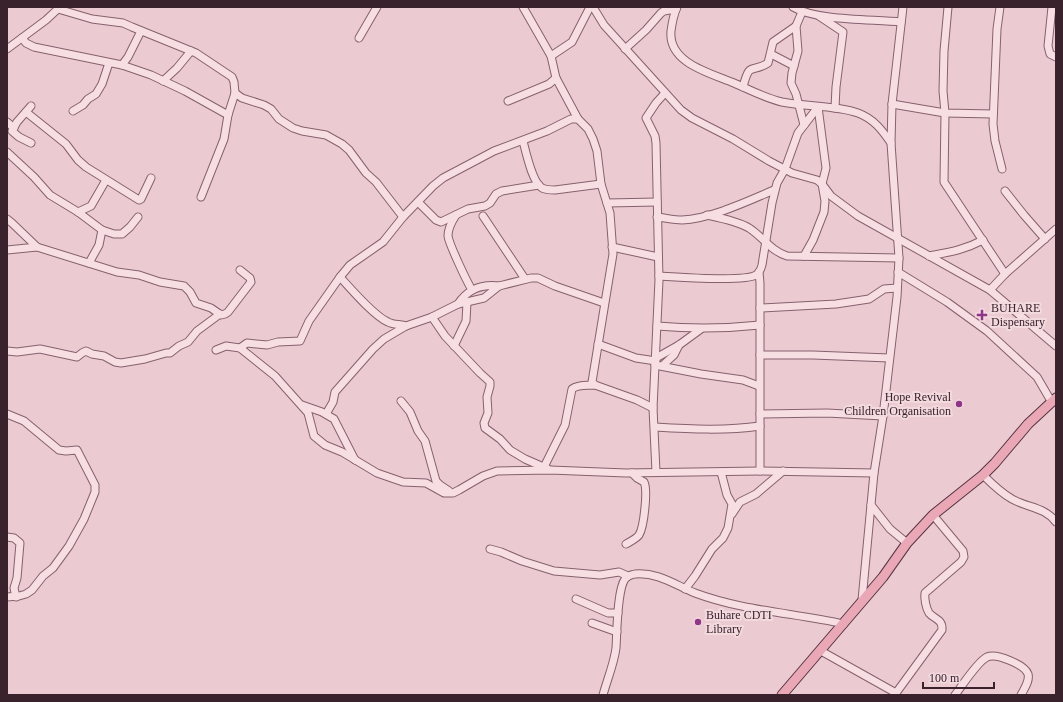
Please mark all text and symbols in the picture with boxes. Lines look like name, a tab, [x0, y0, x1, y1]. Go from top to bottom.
place label: BUHARE Dispensary	[991, 301, 1045, 329]
marker: BUHARE Dispensary	[976, 309, 988, 321]
place label: Hope Revival Children Organisation	[844, 390, 952, 418]
marker: Hope Revival Children Organisation	[954, 399, 964, 409]
place label: Buhare CDTI Library	[706, 608, 772, 636]
marker: Buhare CDTI Library	[693, 617, 703, 627]
scale bar	[923, 664, 994, 690]
text: 100 m	[929, 671, 960, 685]

